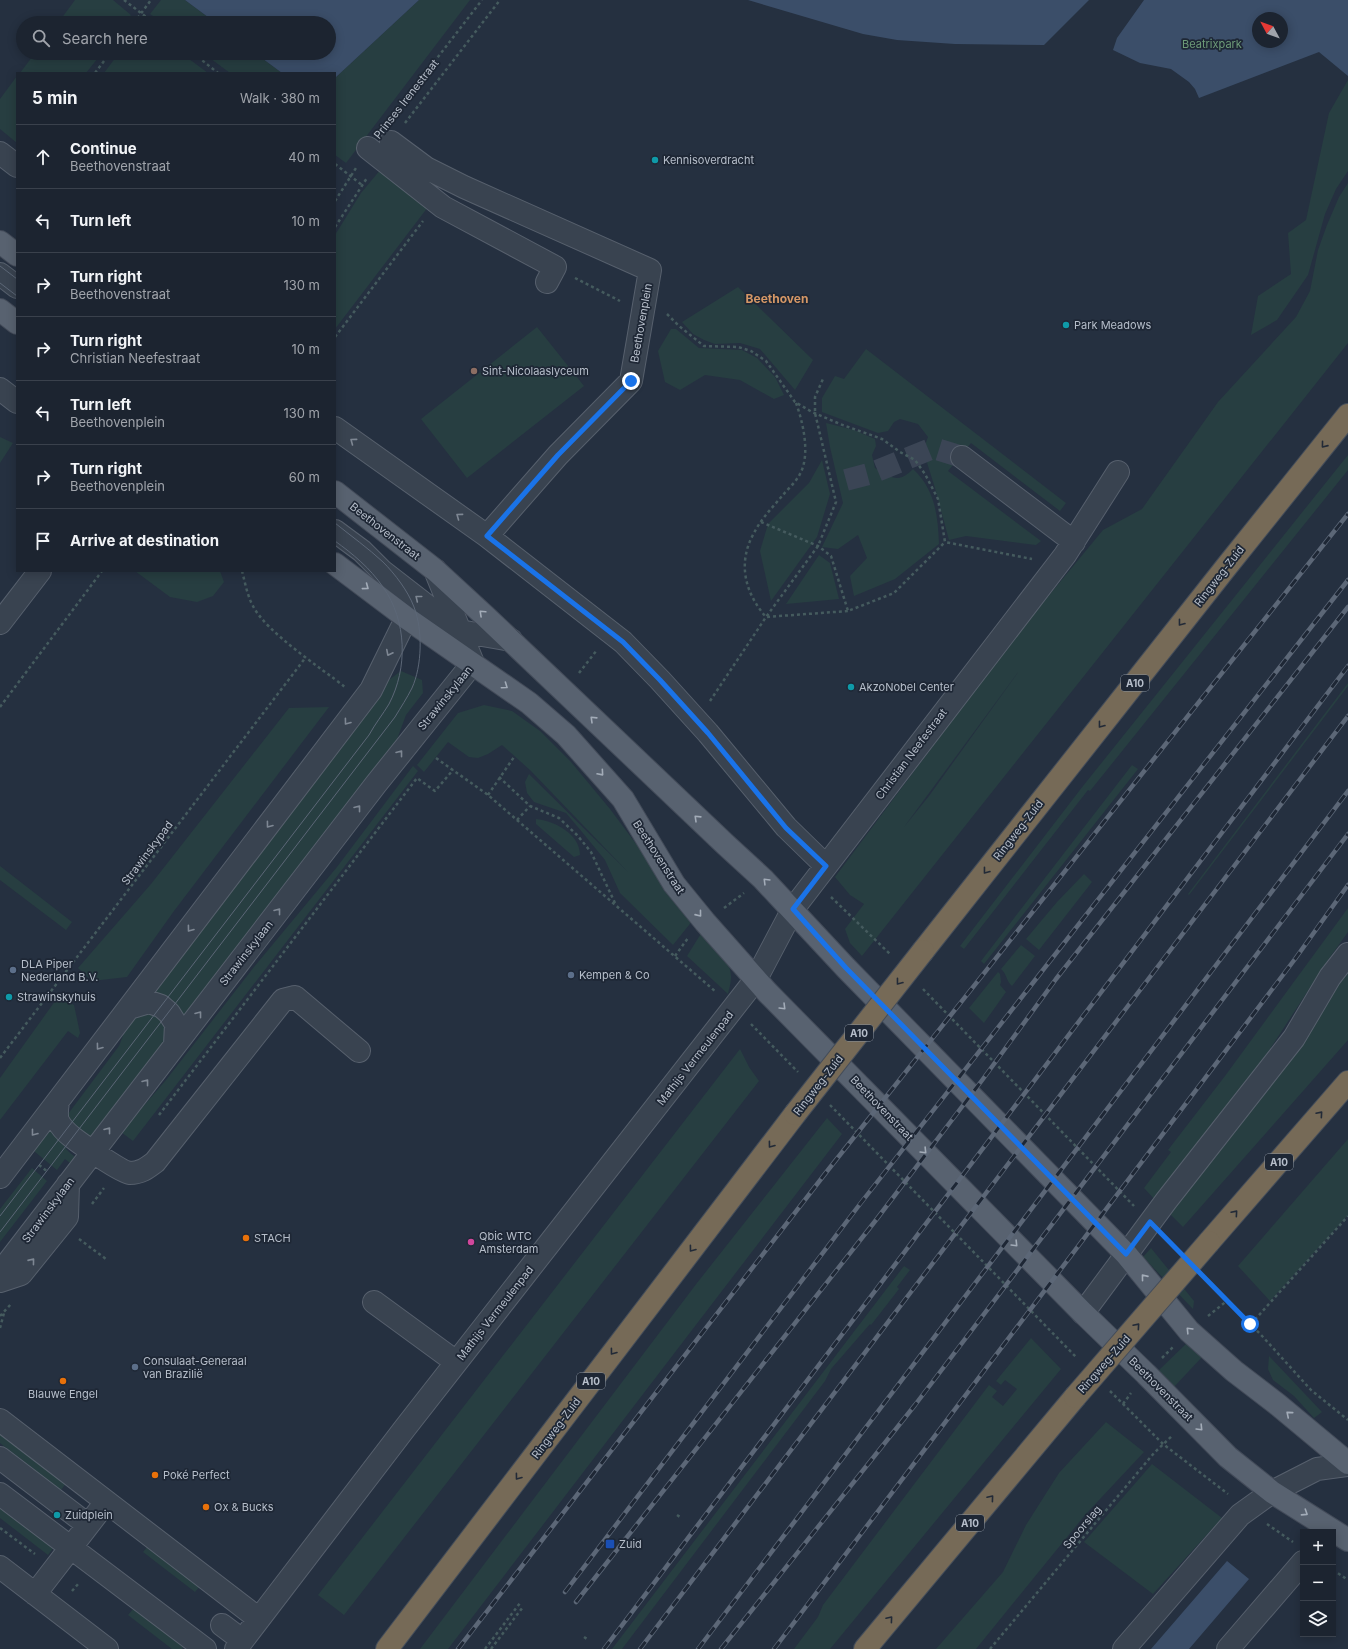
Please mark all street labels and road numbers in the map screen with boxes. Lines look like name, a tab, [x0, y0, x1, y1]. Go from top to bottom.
street label: Prinses Irenestraat	[371, 56, 442, 142]
street label: Beethovenplein	[627, 282, 655, 364]
street label: Beethovenstraat	[347, 499, 423, 563]
street label: Ringweg-Zuid	[1191, 543, 1247, 609]
street label: Strawinskylaan	[415, 663, 475, 733]
road number: A10	[1121, 675, 1149, 691]
street label: Christian Neefestraat	[872, 705, 950, 802]
street label: Ringweg-Zuid	[990, 797, 1046, 863]
street label: Strawinskypad	[118, 818, 176, 888]
street label: Beethovenstraat	[630, 818, 688, 897]
street label: Strawinskylaan	[216, 918, 276, 988]
street label: Mathijs Vermeulenpad	[654, 1008, 736, 1108]
road number: A10	[845, 1025, 873, 1041]
street label: Ringweg-Zuid	[790, 1052, 846, 1118]
street label: Beethovenstraat	[847, 1073, 917, 1144]
road number: A10	[1265, 1154, 1293, 1170]
street label: Strawinskylaan	[19, 1174, 77, 1246]
street label: Mathijs Vermeulenpad	[454, 1263, 536, 1363]
street label: Ringweg-Zuid	[1075, 1332, 1133, 1396]
street label: Beethovenstraat	[1126, 1354, 1196, 1424]
road number: A10	[577, 1373, 605, 1389]
street label: Ringweg-Zuid	[528, 1395, 584, 1461]
street label: Spoorslag	[1060, 1502, 1104, 1552]
road number: A10	[956, 1515, 984, 1531]

